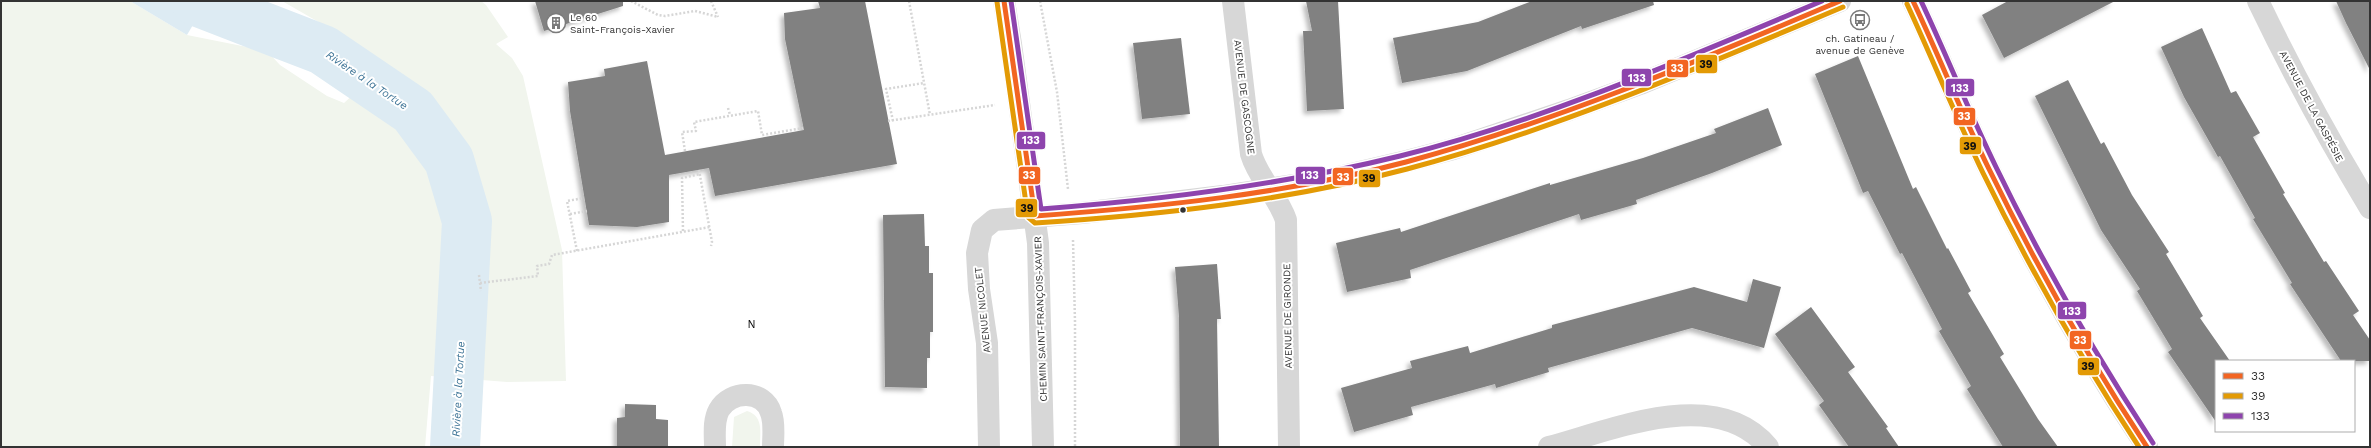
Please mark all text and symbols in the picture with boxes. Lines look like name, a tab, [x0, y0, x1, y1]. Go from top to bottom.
bus stop icon: ch. Gatineau / avenue de Genève	[1849, 9, 1871, 31]
building icon: Le 60 Saint-François-Xavier	[545, 12, 567, 34]
place label: Le 60 Saint-François-Xavier	[570, 12, 675, 35]
place label: ch. Gatineau / avenue de Genève	[1815, 33, 1905, 56]
street label: AVENUE DE GASCOGNE	[1232, 39, 1257, 155]
water label: Rivière à la Tortue	[323, 48, 410, 113]
street label: AVENUE DE LA GASPÉSIE	[2278, 49, 2346, 164]
line badge: 39	[1695, 54, 1718, 74]
text: 39	[1699, 58, 1713, 71]
line badge: 33	[1666, 59, 1689, 78]
text: 33	[1670, 62, 1684, 75]
line badge: 133	[1621, 68, 1652, 87]
text: 133	[1628, 72, 1646, 85]
line badge: 133	[1945, 78, 1975, 97]
text: 133	[1951, 82, 1969, 95]
line badge: 33	[1953, 107, 1976, 126]
text: 33	[1957, 110, 1971, 123]
line badge: 133	[1016, 131, 1046, 150]
text: 133	[1022, 134, 1040, 147]
line badge: 39	[1959, 136, 1982, 155]
text: 39	[1963, 140, 1977, 153]
line badge: 33	[1018, 166, 1041, 185]
line badge: 133	[1295, 166, 1326, 185]
line badge: 33	[1332, 167, 1354, 186]
text: 33	[1022, 169, 1036, 182]
text: 133	[1301, 169, 1319, 182]
line badge: 39	[1358, 169, 1381, 188]
text: 33	[1336, 171, 1350, 184]
text: 39	[1362, 172, 1376, 185]
line badge: 39	[1015, 198, 1038, 218]
text: 39	[1020, 202, 1034, 215]
unlabelled marker	[1178, 205, 1188, 215]
street label: CHEMIN SAINT-FRANÇOIS-XAVIER	[1032, 236, 1049, 402]
street label: AVENUE DE GIRONDE	[1281, 263, 1294, 369]
street label: AVENUE NICOLET	[973, 267, 992, 353]
line badge: 133	[2057, 301, 2087, 320]
text: 133	[2063, 305, 2081, 318]
district label: N	[747, 318, 757, 331]
line badge: 33	[2069, 330, 2092, 350]
text: 33	[2073, 334, 2087, 347]
water label: Rivière à la Tortue	[450, 341, 467, 437]
line badge: 39	[2077, 357, 2100, 376]
text: 39	[2081, 360, 2095, 373]
legend	[2215, 360, 2355, 432]
text: 33	[2251, 369, 2265, 383]
text: 39	[2251, 389, 2265, 403]
text: 133	[2251, 409, 2270, 423]

